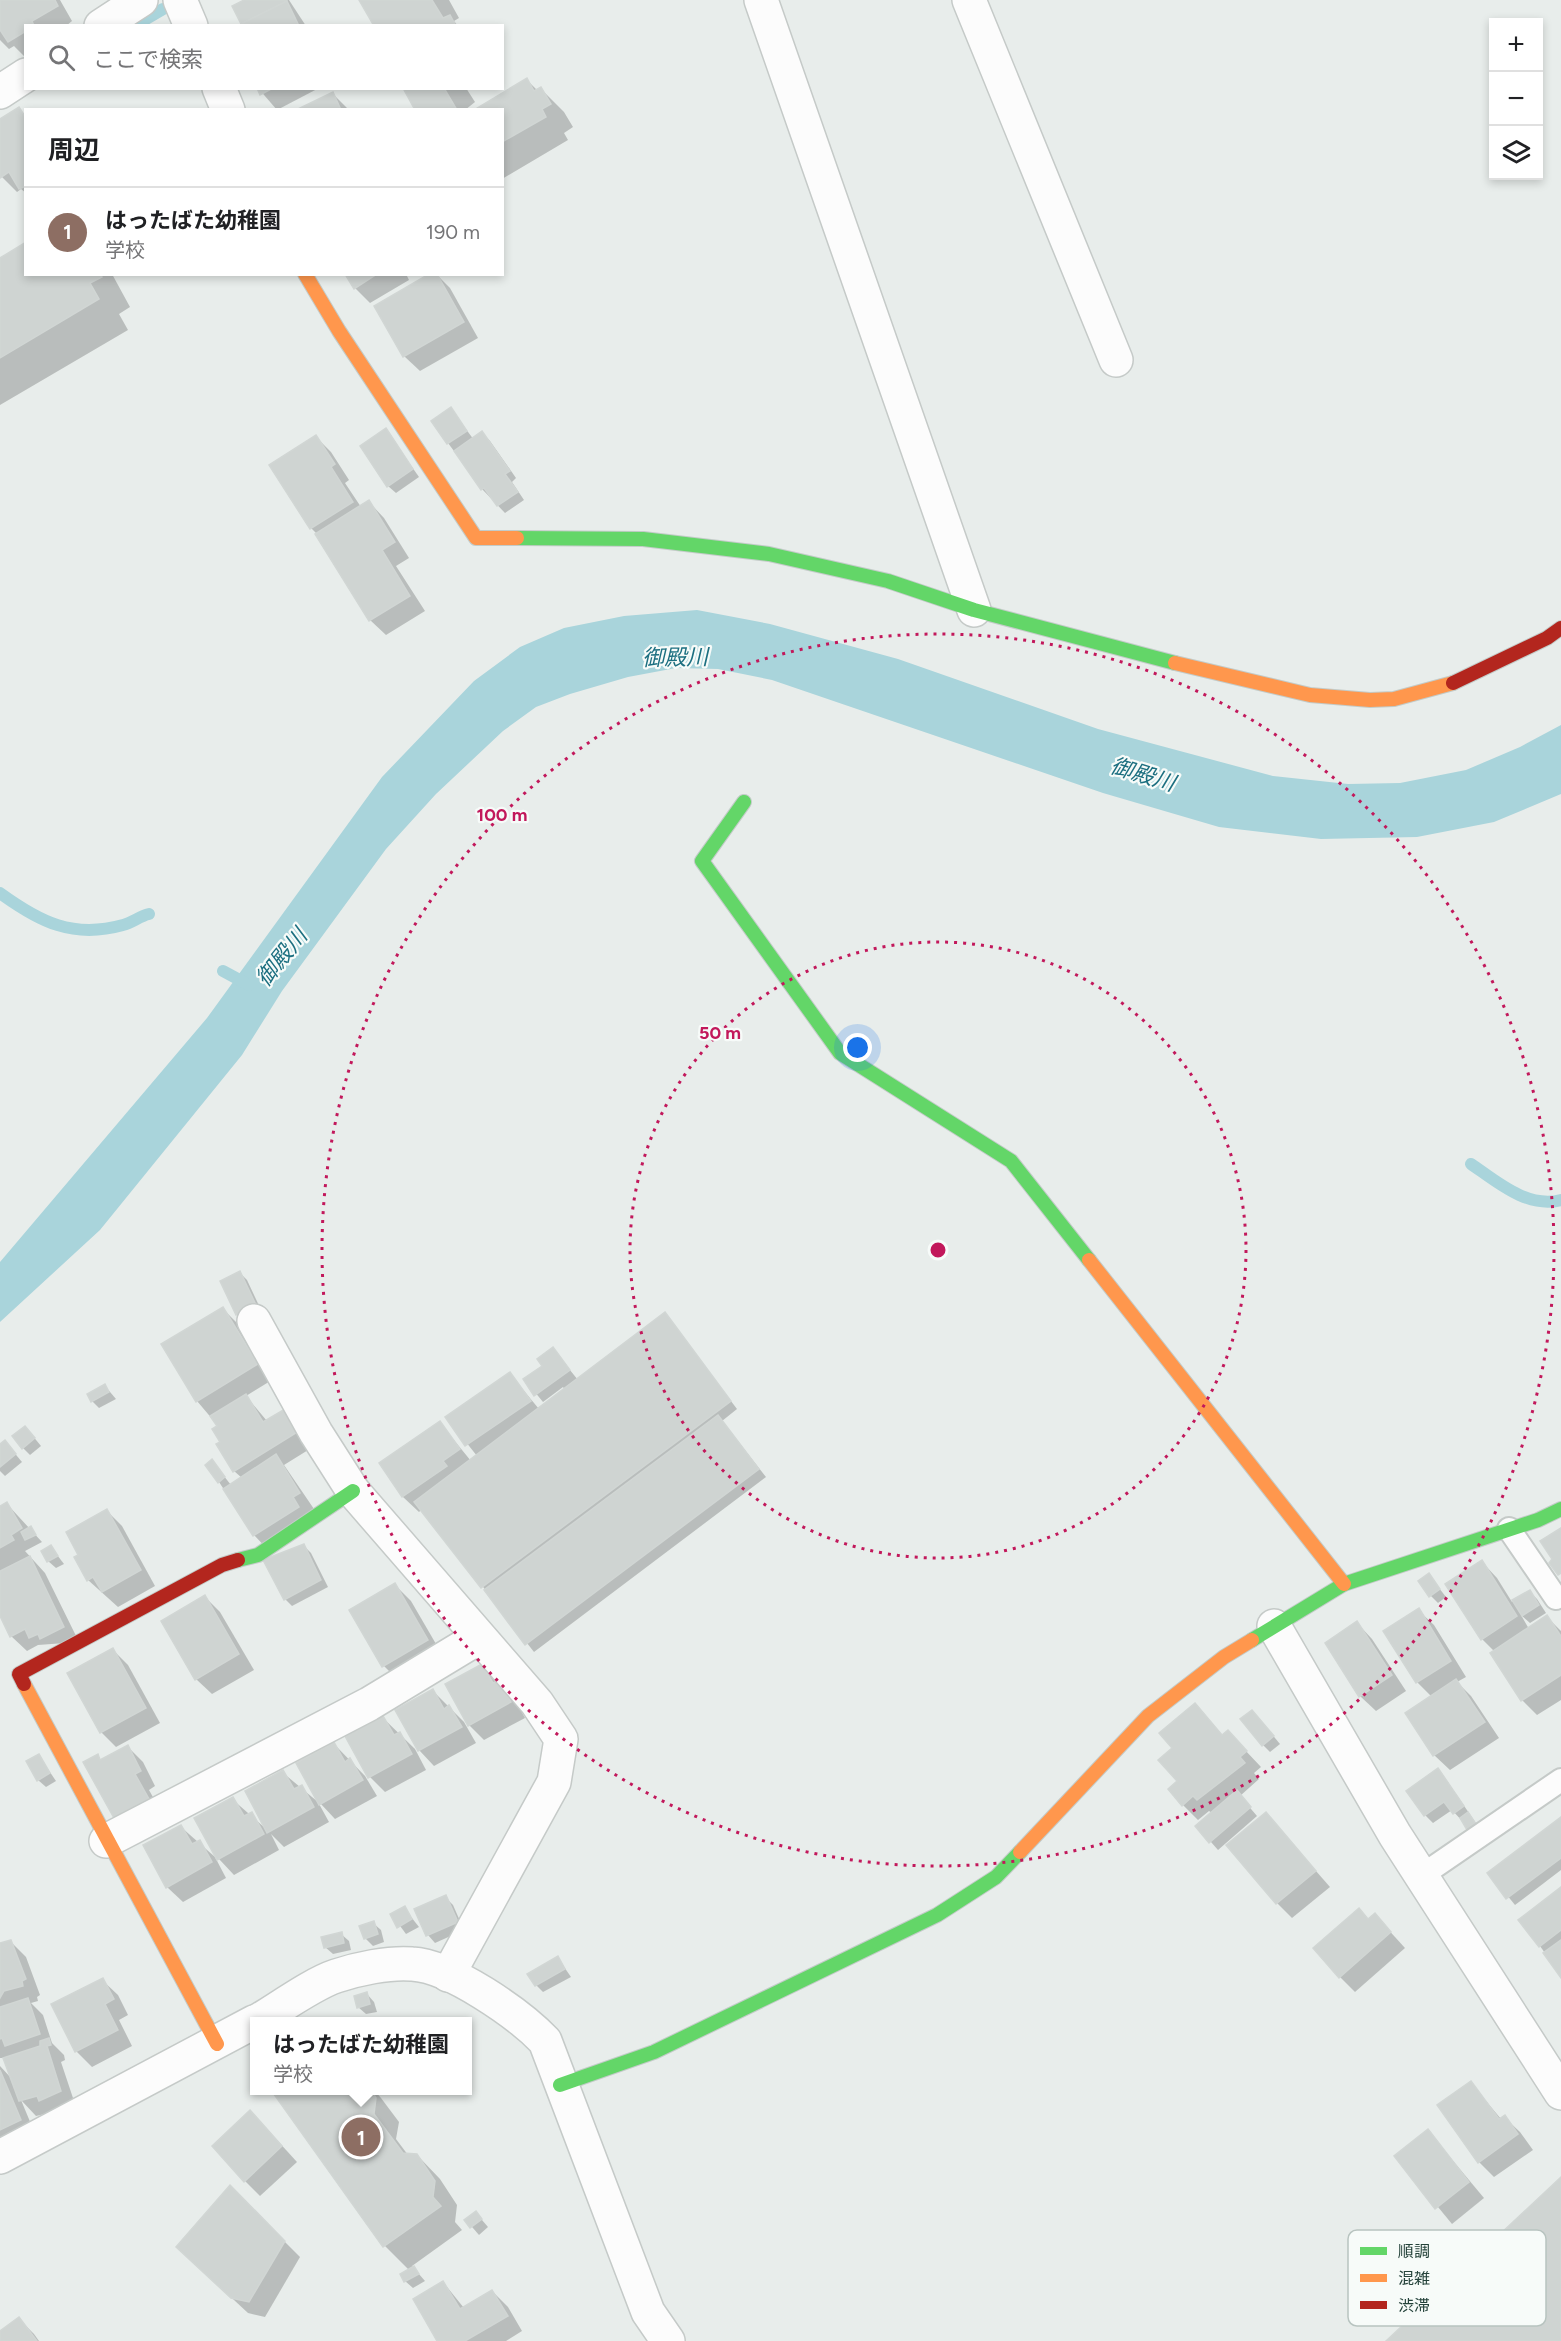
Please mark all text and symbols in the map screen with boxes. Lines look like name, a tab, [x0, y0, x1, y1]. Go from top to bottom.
map controls	[1489, 18, 1543, 180]
button: +	[1489, 18, 1543, 72]
search box	[24, 24, 504, 90]
icon: search	[45, 41, 78, 74]
text: ここで検索	[93, 46, 203, 73]
button: −	[1489, 72, 1543, 126]
button: layers	[1489, 126, 1543, 180]
text: 周辺	[48, 134, 100, 166]
text: はったばた幼稚園	[105, 207, 281, 234]
text: 1	[63, 220, 72, 244]
text: 190 m	[426, 220, 480, 244]
text: 学校	[105, 238, 145, 262]
water label: 御殿川	[642, 643, 710, 672]
water label: 御殿川	[1107, 752, 1180, 798]
text: 100 m	[477, 804, 527, 826]
water label: 御殿川	[250, 922, 314, 991]
text: 50 m	[699, 1022, 741, 1044]
your location	[843, 1033, 872, 1062]
centre of rings	[928, 1240, 948, 1260]
popup	[250, 2017, 472, 2095]
text: はったばた幼稚園	[273, 2031, 449, 2058]
text: 学校	[273, 2062, 313, 2086]
pin: 1	[342, 2114, 380, 2160]
legend	[1348, 2230, 1546, 2326]
text: 順調	[1398, 2242, 1430, 2261]
text: 混雑	[1398, 2269, 1430, 2288]
text: 渋滞	[1398, 2296, 1430, 2315]

